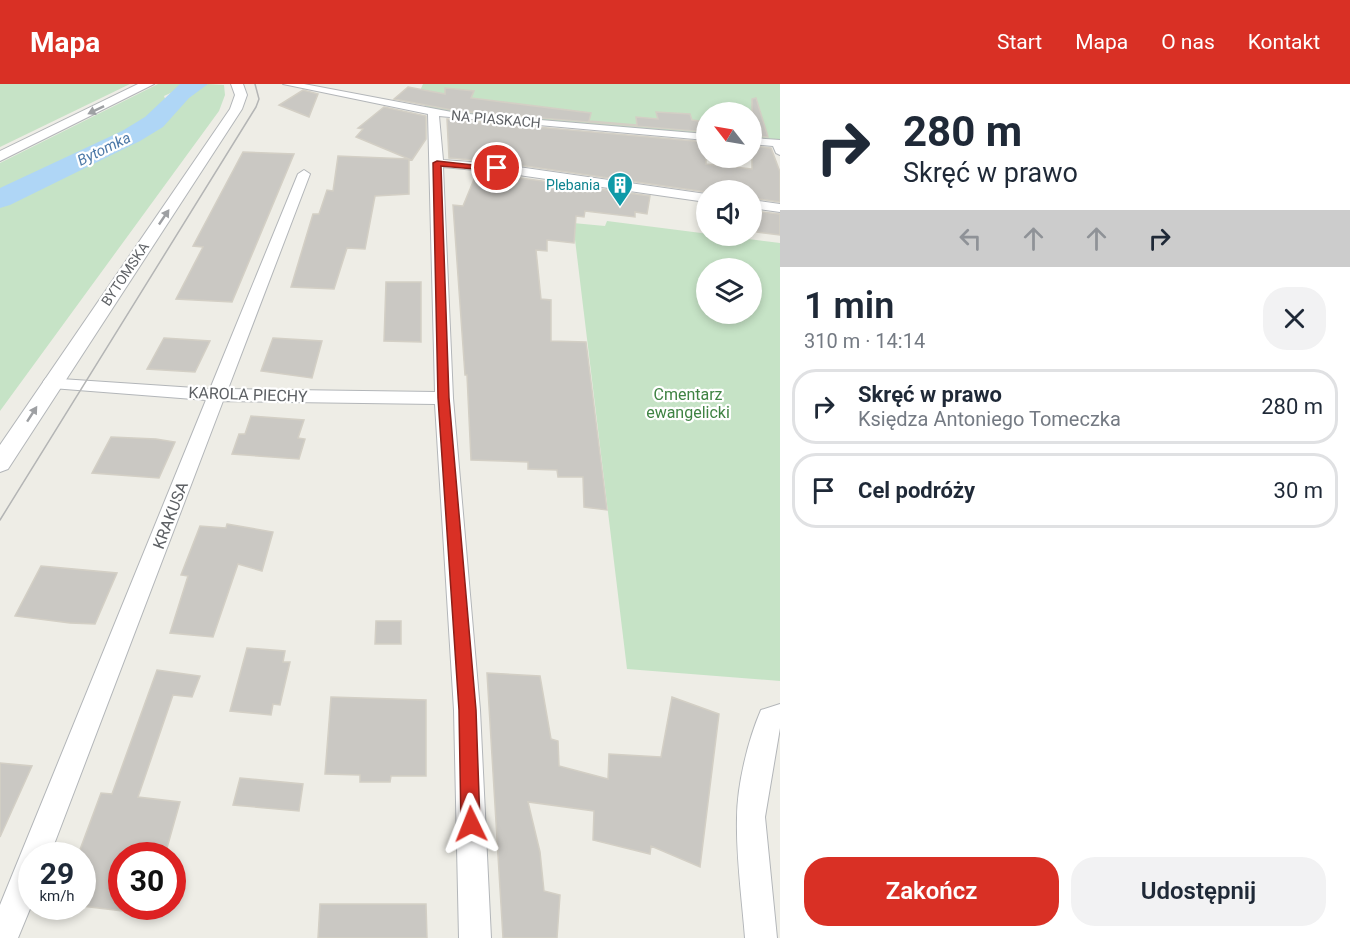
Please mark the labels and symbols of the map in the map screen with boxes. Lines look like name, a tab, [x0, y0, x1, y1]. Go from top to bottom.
north arrow	[696, 102, 762, 168]
one-way arrow	[87, 105, 104, 115]
street label: NA PIASKACH	[451, 107, 541, 131]
water label: Bytomka	[74, 128, 134, 170]
pin	[471, 142, 522, 193]
building icon: Plebania	[605, 170, 635, 208]
place label: Plebania	[546, 177, 600, 193]
one-way arrow	[158, 209, 170, 225]
street label: BYTOMSKA	[98, 239, 152, 309]
street label: KAROLA PIECHY	[188, 383, 308, 406]
park label: Cmentarz ewangelicki	[646, 385, 730, 422]
one-way arrow	[26, 406, 38, 422]
street label: KRAKUSA	[149, 478, 192, 552]
position arrow	[439, 792, 503, 856]
speed limit sign: 30	[108, 842, 186, 920]

